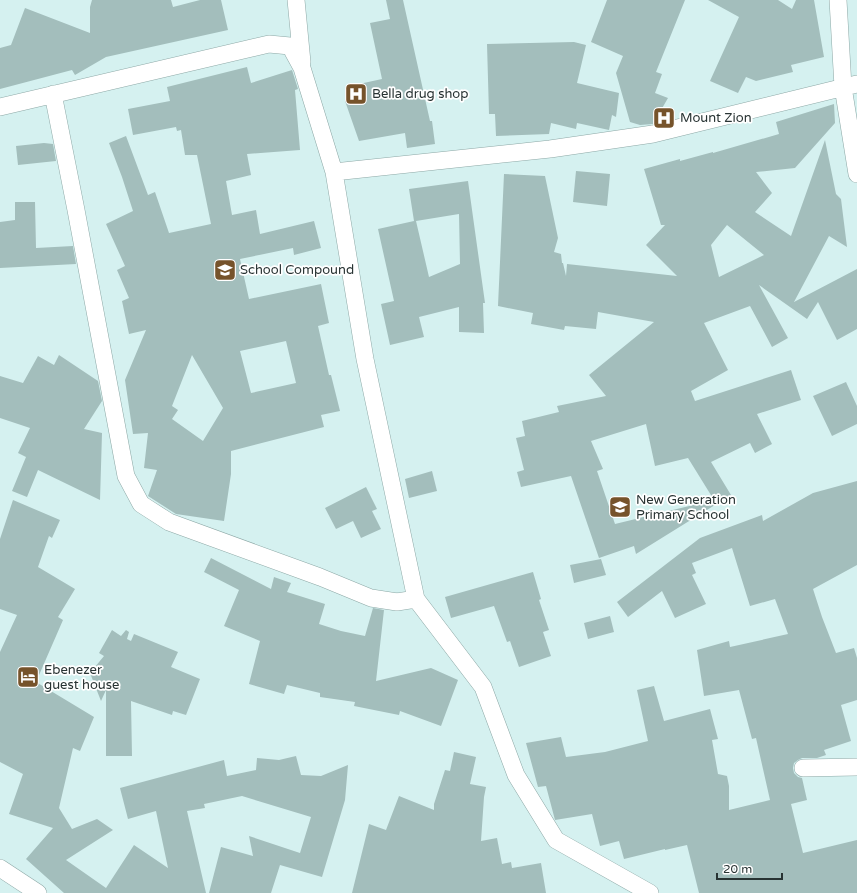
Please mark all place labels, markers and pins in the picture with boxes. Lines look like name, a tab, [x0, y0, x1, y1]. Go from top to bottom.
hospital icon: Bella drug shop	[343, 81, 369, 107]
place label: Bella drug shop	[372, 86, 468, 102]
hospital icon: Mount Zion	[651, 105, 677, 131]
place label: Mount Zion	[680, 110, 752, 126]
school or university icon: School Compound	[212, 257, 238, 283]
place label: School Compound	[240, 262, 354, 278]
place label: New Generation Primary School	[636, 492, 736, 523]
school or university icon: New Generation Primary School	[607, 494, 633, 520]
place label: Ebenezer guest house	[44, 662, 119, 693]
hotel icon: Ebenezer guest house	[15, 664, 41, 690]

